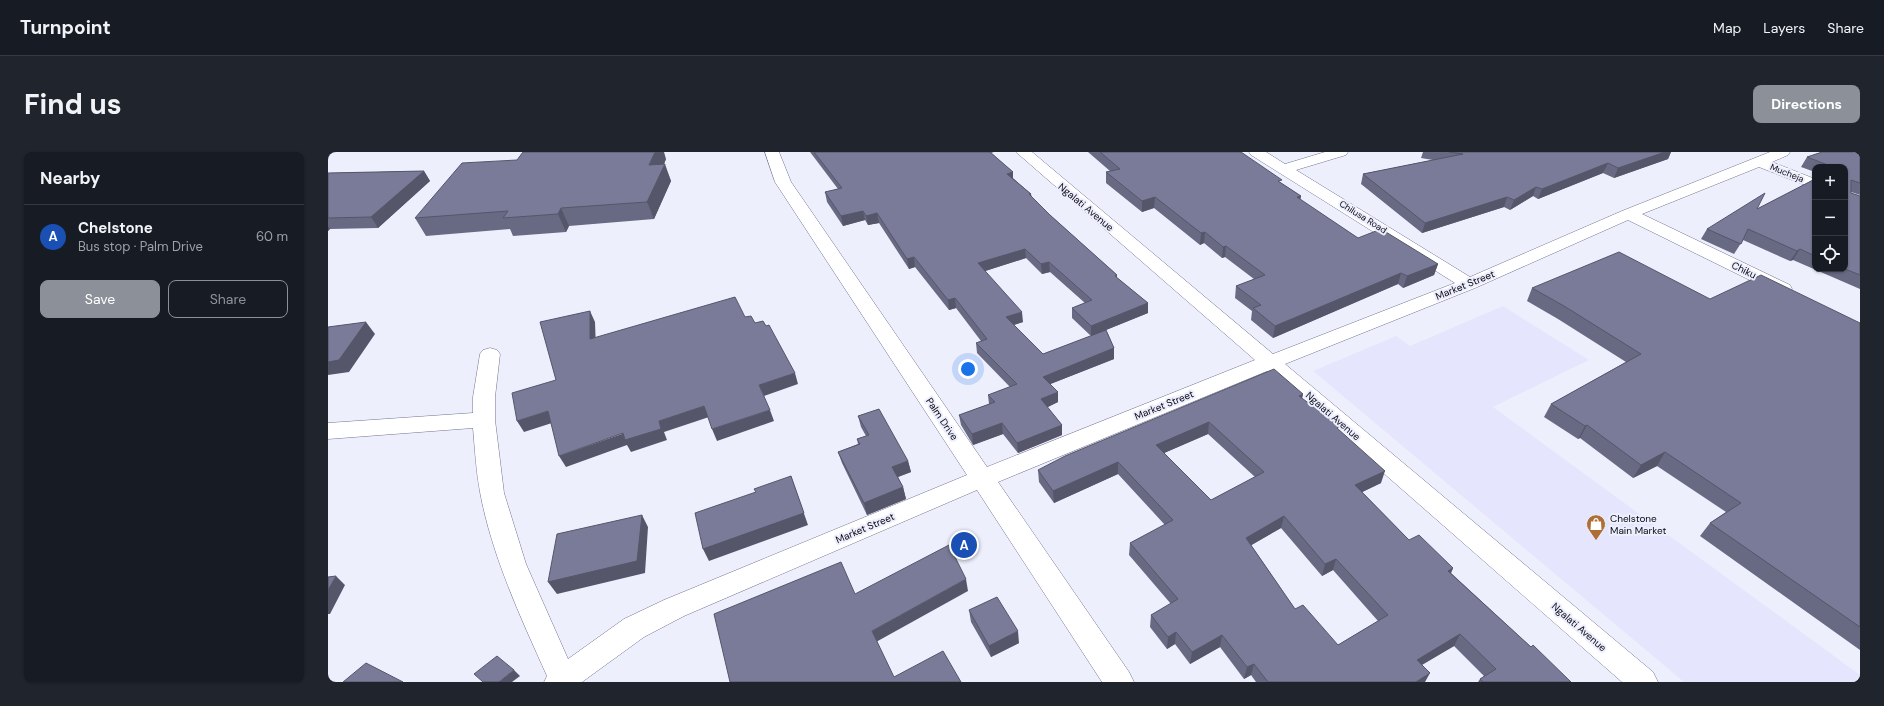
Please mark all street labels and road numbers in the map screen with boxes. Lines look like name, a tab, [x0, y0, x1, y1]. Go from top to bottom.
street label: Mucheja	[1768, 161, 1806, 185]
street label: Ngalati Avenue	[1056, 180, 1117, 234]
street label: Chilusa Road	[1337, 198, 1389, 237]
street label: Chiku	[1729, 258, 1759, 282]
street label: Market Street	[1434, 267, 1497, 303]
street label: Market Street	[1133, 387, 1196, 423]
street label: Ngalati Avenue	[1303, 389, 1363, 444]
street label: Palm Drive	[923, 395, 961, 443]
street label: Market Street	[834, 510, 896, 546]
street label: Ngalati Avenue	[1549, 600, 1609, 655]

